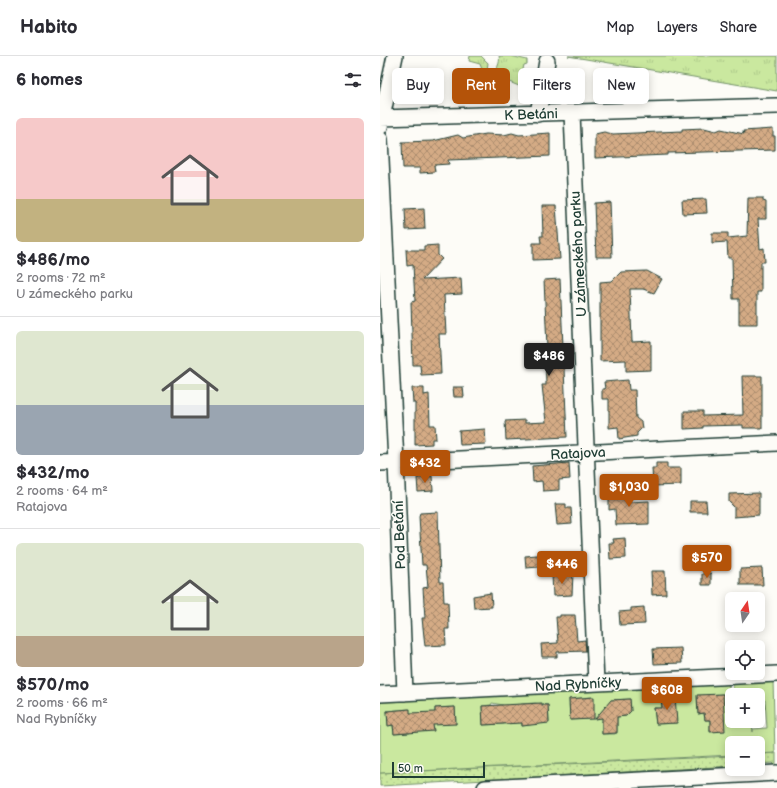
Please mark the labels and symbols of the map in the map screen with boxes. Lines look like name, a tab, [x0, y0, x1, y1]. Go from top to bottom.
street label: K Betáni	[504, 105, 558, 124]
street label: U zámeckého parku	[567, 191, 590, 317]
pin: $486	[525, 343, 573, 377]
street label: Ratajova	[550, 444, 606, 463]
pin: $432	[401, 450, 449, 484]
pin: $1,030	[596, 474, 662, 508]
street label: Pod Betání	[390, 500, 409, 570]
pin: $570	[683, 545, 731, 579]
pin: $446	[538, 551, 586, 585]
north arrow	[725, 592, 765, 632]
street label: Nad Rybníčky	[534, 674, 622, 695]
pin: $608	[643, 677, 691, 711]
scale bar	[392, 760, 485, 779]

